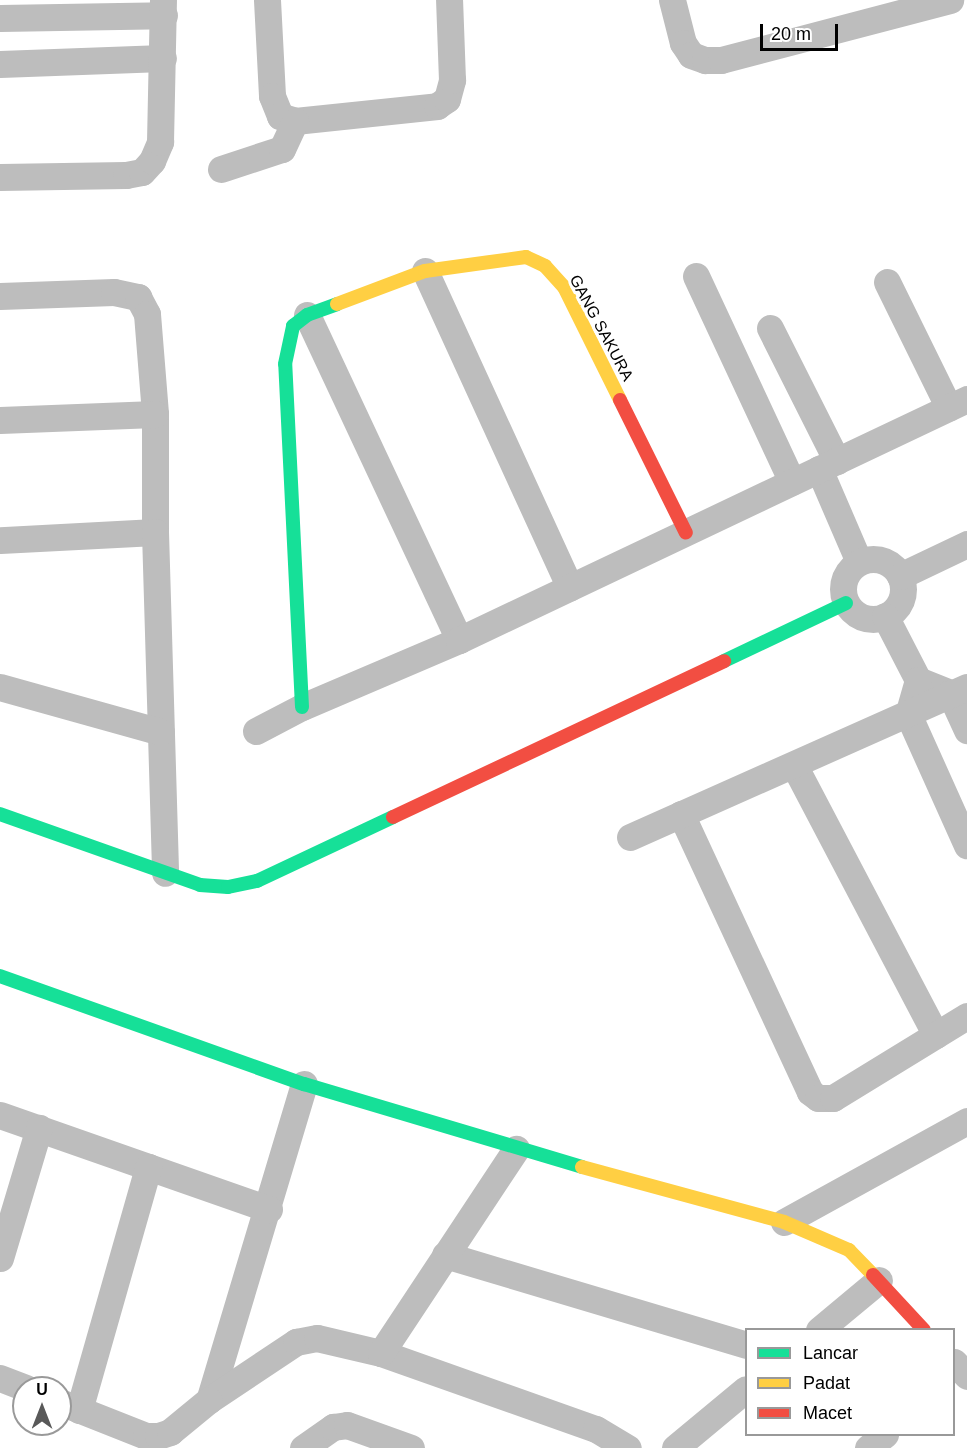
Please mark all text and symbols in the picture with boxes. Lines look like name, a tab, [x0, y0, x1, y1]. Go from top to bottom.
scale bar	[763, 12, 841, 50]
text: 20 m	[771, 24, 811, 44]
street label: GANG SAKURA	[565, 272, 637, 384]
legend	[745, 1328, 955, 1436]
text: Lancar	[803, 1343, 858, 1363]
text: Padat	[803, 1373, 850, 1393]
north arrow	[12, 1376, 72, 1436]
text: U	[36, 1381, 48, 1398]
text: Macet	[803, 1403, 852, 1423]

